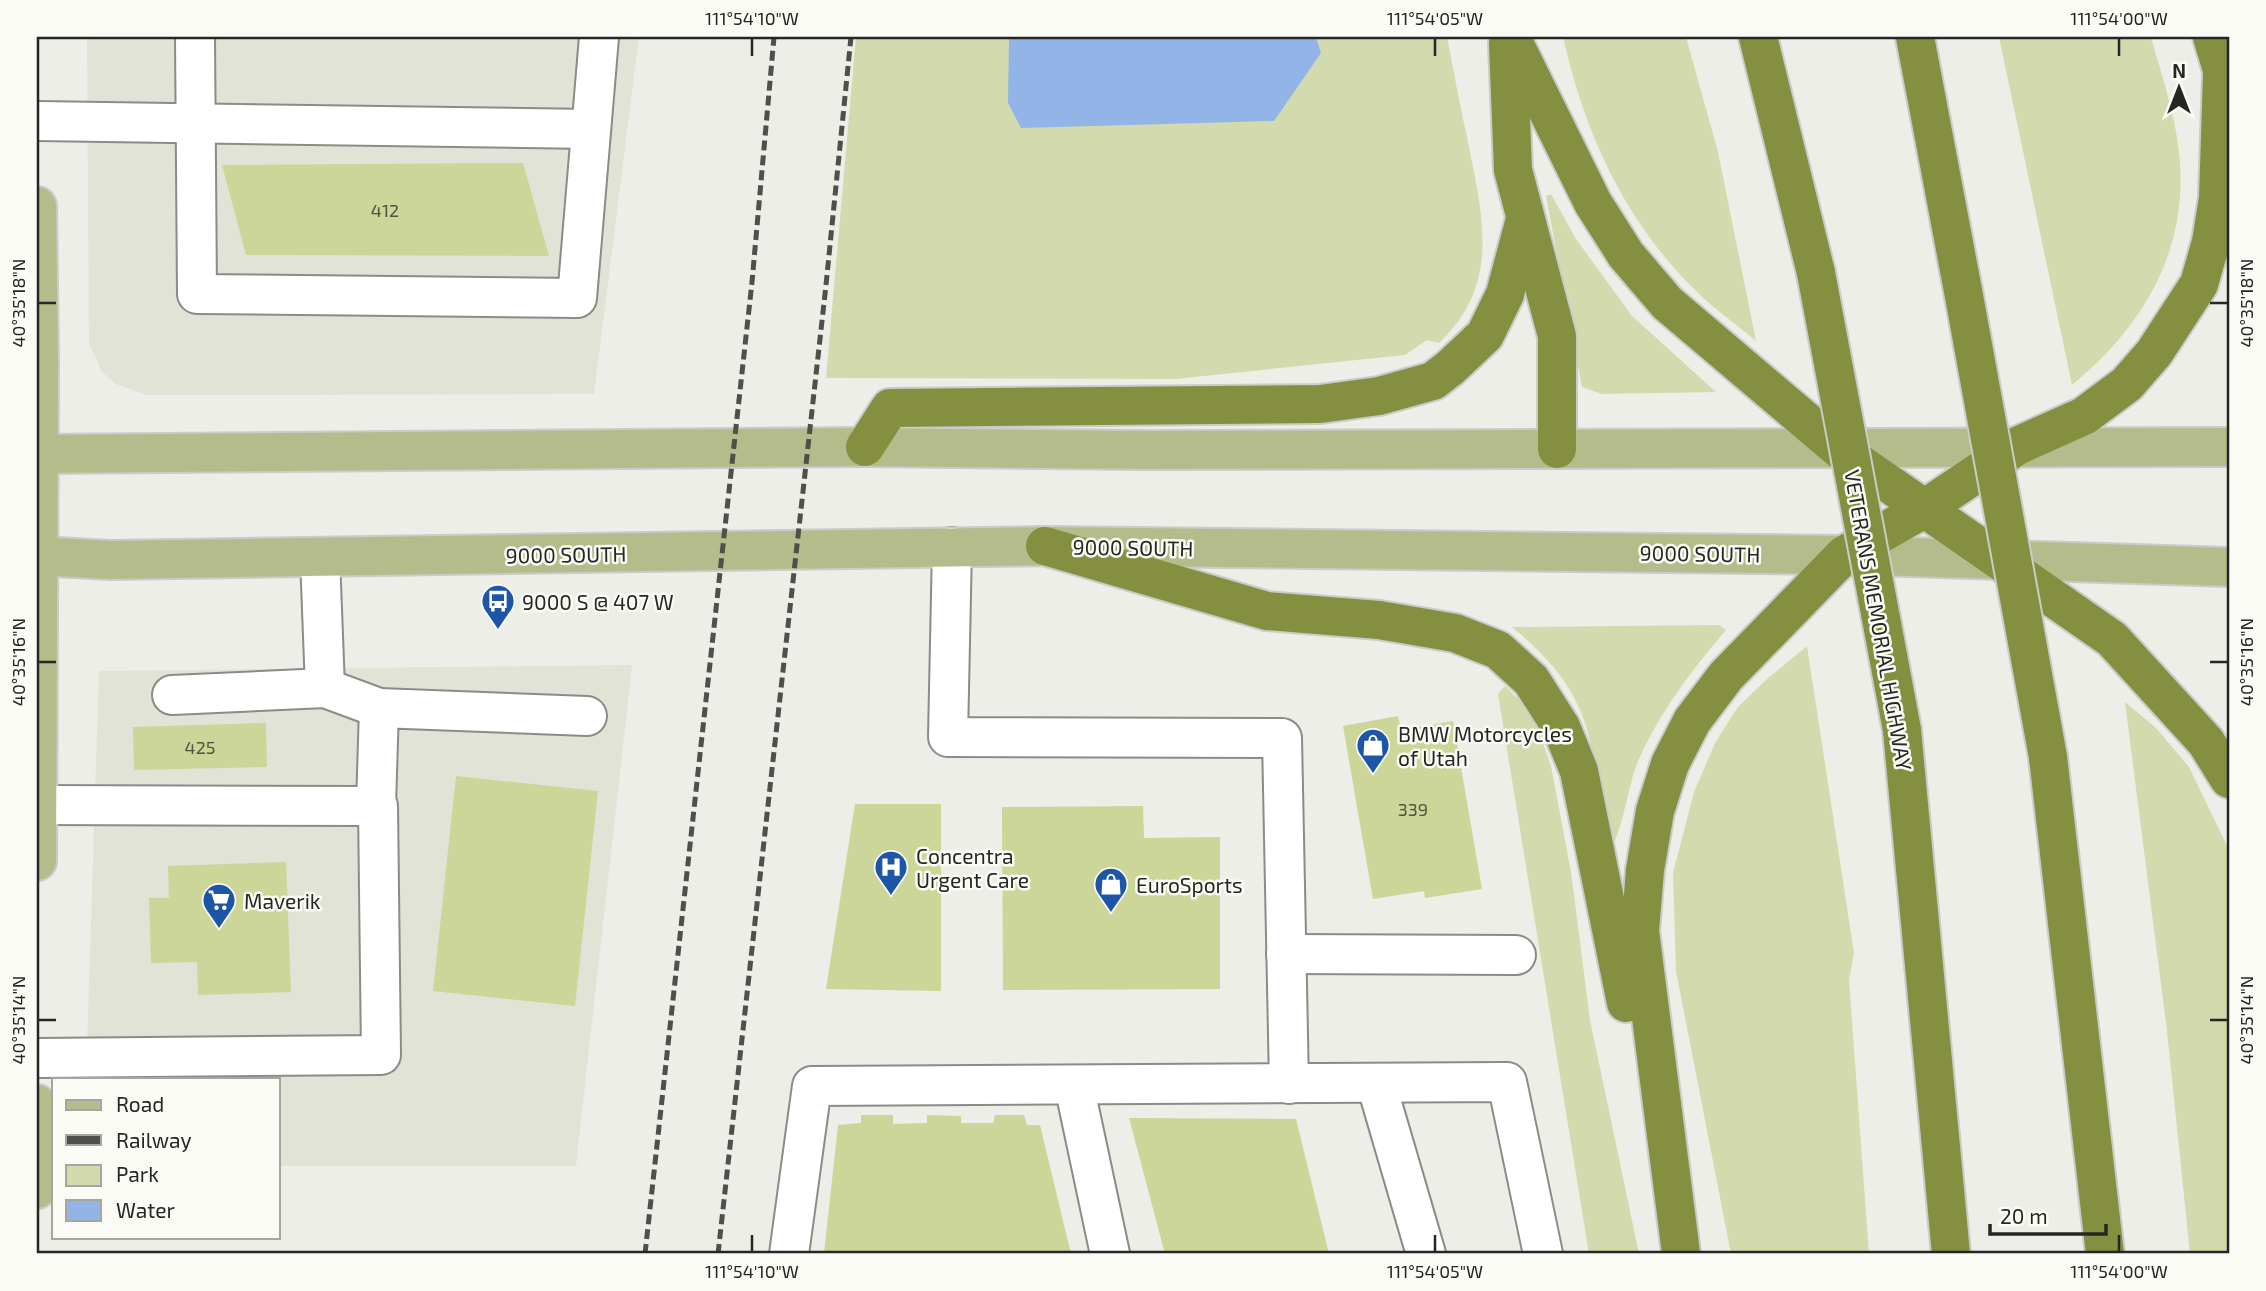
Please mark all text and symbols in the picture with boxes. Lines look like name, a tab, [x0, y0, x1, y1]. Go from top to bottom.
text: 111°54'10"W	[705, 7, 799, 29]
text: 111°54'05"W	[1387, 7, 1483, 29]
text: 111°54'00"W	[2070, 7, 2168, 29]
north arrow	[2144, 52, 2214, 122]
text: N	[2172, 59, 2186, 82]
house number: 412	[371, 199, 399, 221]
text: 40°35'18"N	[7, 258, 29, 348]
text: 40°35'18"N	[2235, 258, 2257, 348]
street label: VETERANS MEMORIAL HIGHWAY	[1840, 468, 1918, 772]
street label: 9000 SOUTH	[1072, 533, 1194, 561]
street label: 9000 SOUTH	[1639, 539, 1761, 567]
street label: 9000 SOUTH	[505, 540, 627, 568]
bus stop icon: 9000 S @ 407 W	[479, 582, 517, 631]
place label: 9000 S @ 407 W	[522, 589, 674, 614]
text: 40°35'16"N	[7, 618, 29, 706]
text: 40°35'16"N	[2235, 618, 2257, 706]
place label: BMW Motorcycles of Utah	[1398, 721, 1572, 770]
shop icon: BMW Motorcycles of Utah	[1354, 726, 1392, 775]
house number: 425	[185, 736, 215, 758]
house number: 339	[1398, 798, 1428, 820]
place label: Concentra Urgent Care	[916, 843, 1029, 892]
hospital icon: Concentra Urgent Care	[872, 848, 910, 897]
shop icon: EuroSports	[1092, 865, 1130, 914]
place label: EuroSports	[1136, 872, 1243, 897]
supermarket icon: Maverik	[200, 881, 238, 930]
place label: Maverik	[244, 888, 321, 913]
text: 40°35'14"N	[7, 975, 29, 1065]
text: 40°35'14"N	[2235, 975, 2257, 1065]
legend	[52, 1078, 280, 1238]
text: Road	[116, 1091, 164, 1116]
text: Railway	[116, 1127, 192, 1152]
text: Park	[116, 1161, 159, 1186]
scale bar	[1990, 1193, 2105, 1237]
text: Water	[116, 1197, 175, 1222]
text: 20 m	[2000, 1203, 2048, 1228]
text: 111°54'10"W	[705, 1260, 799, 1282]
text: 111°54'05"W	[1387, 1260, 1483, 1282]
text: 111°54'00"W	[2070, 1260, 2168, 1282]

